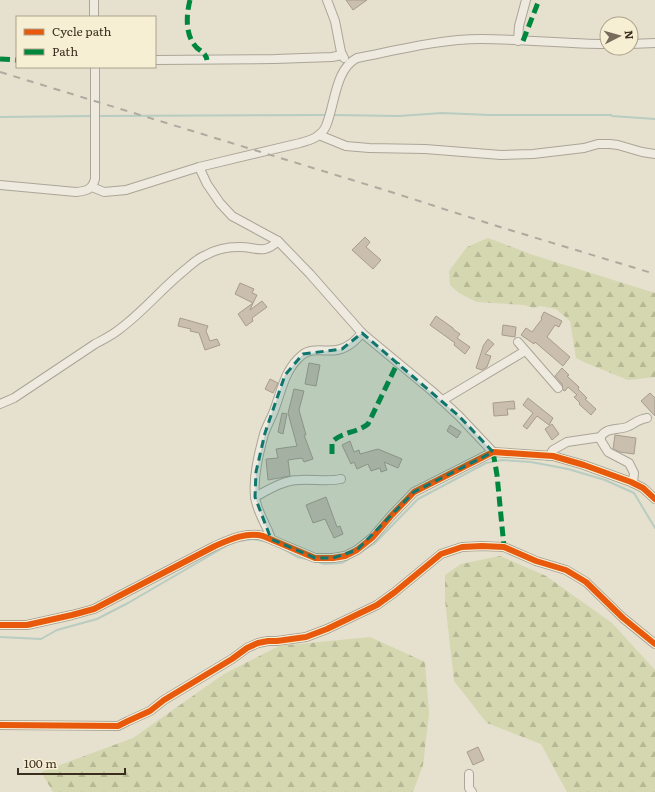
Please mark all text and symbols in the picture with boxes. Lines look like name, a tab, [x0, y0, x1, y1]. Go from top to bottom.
legend	[16, 16, 156, 68]
north arrow	[599, 16, 639, 56]
text: Cycle path	[52, 22, 112, 40]
text: N	[622, 29, 638, 40]
text: Path	[52, 42, 78, 60]
scale bar	[18, 750, 125, 776]
text: 100 m	[24, 754, 57, 772]

